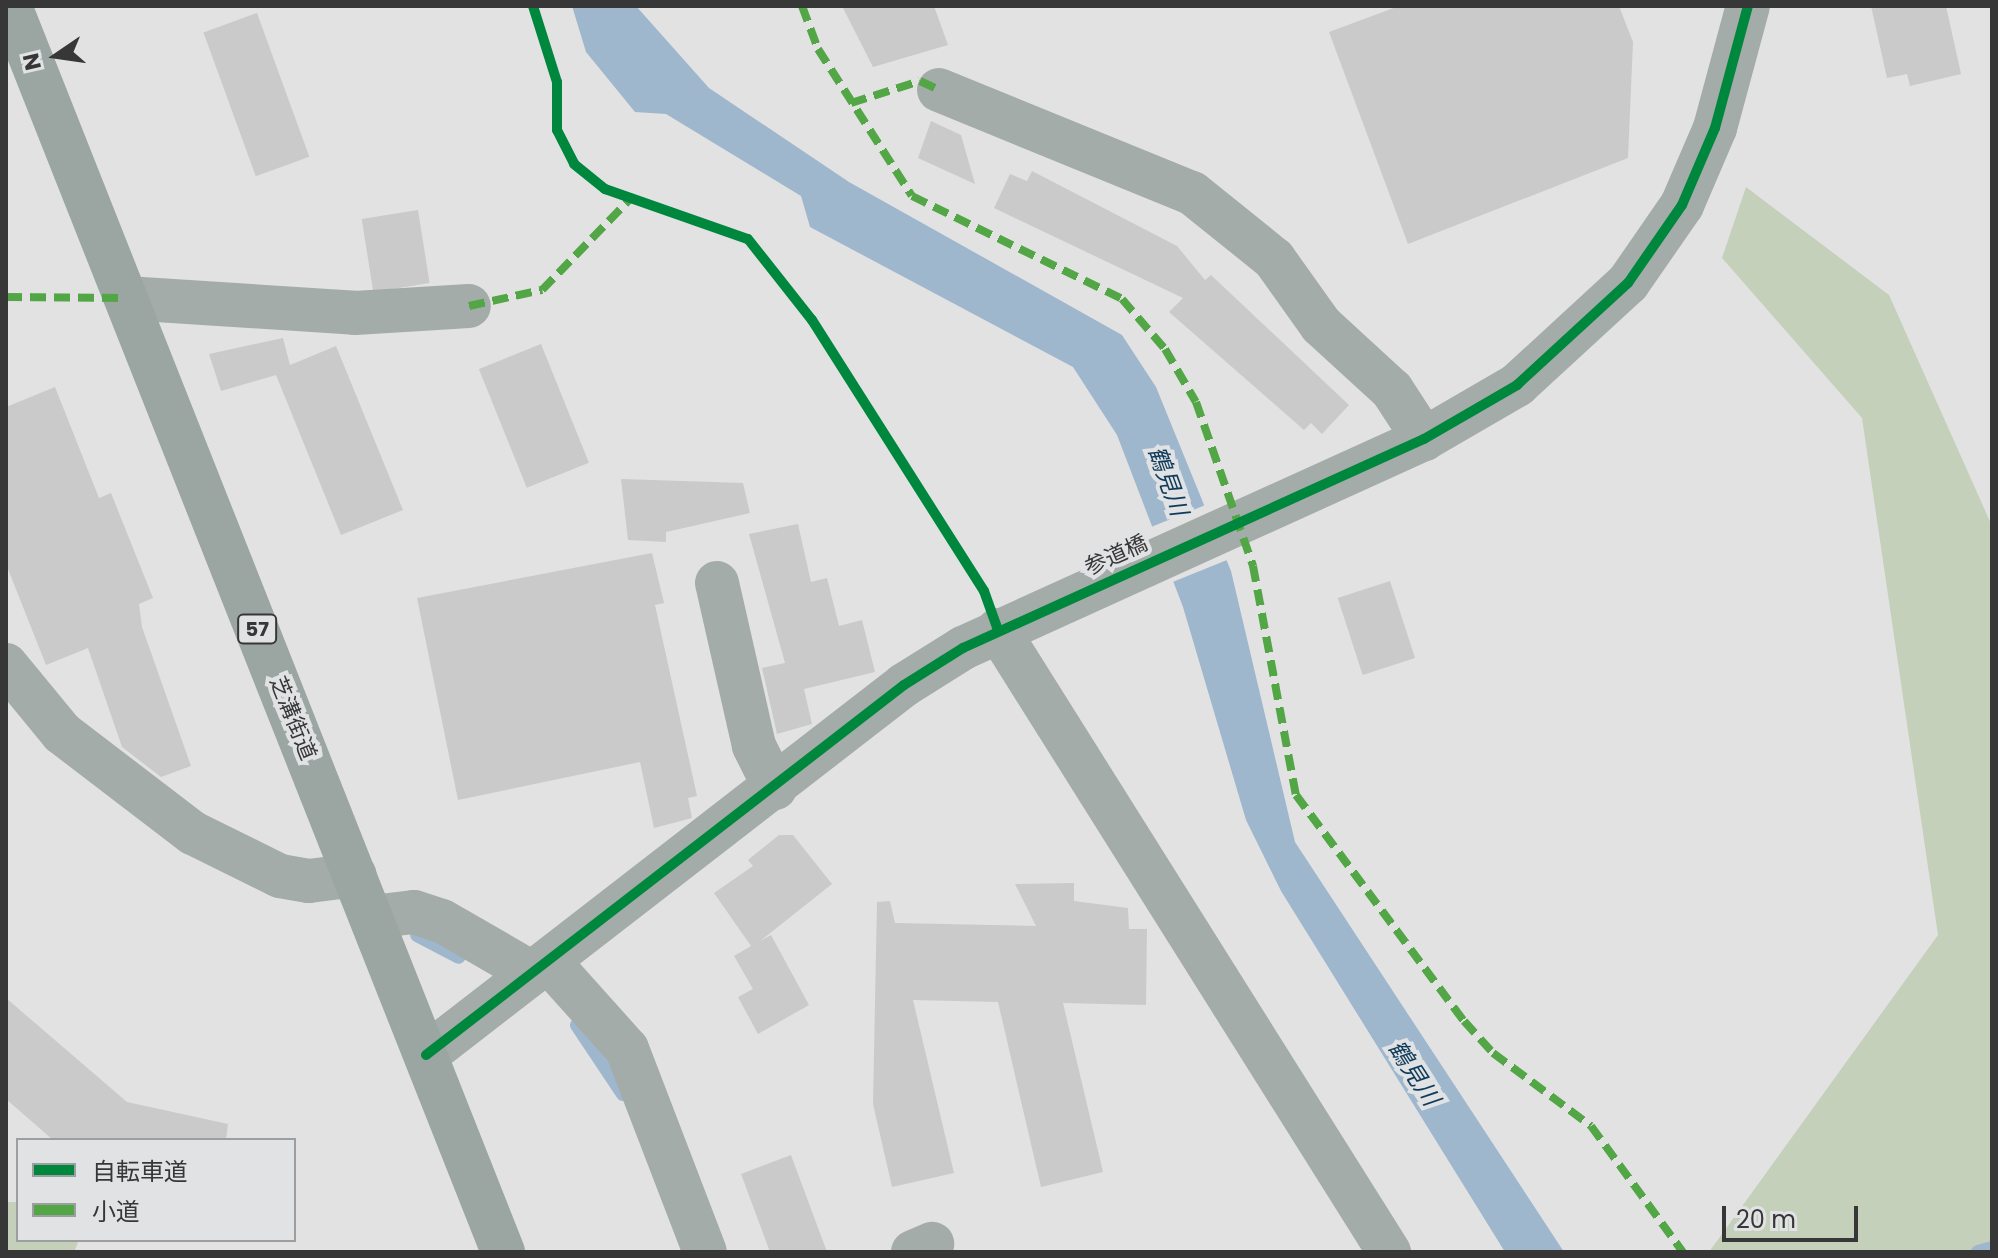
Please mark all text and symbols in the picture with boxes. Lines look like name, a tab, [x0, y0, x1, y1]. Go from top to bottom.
north arrow	[16, 16, 96, 96]
text: N	[15, 50, 49, 73]
water label: 鶴見川	[1142, 442, 1194, 520]
street label: 参道橋	[1080, 530, 1152, 580]
road number: 57	[237, 613, 277, 645]
street label: 芝溝街道	[264, 672, 322, 764]
water label: 鶴見川	[1382, 1035, 1446, 1111]
legend	[16, 1138, 296, 1242]
text: 自転車道	[92, 1155, 188, 1188]
scale bar	[1726, 1190, 1862, 1240]
text: 小道	[92, 1195, 140, 1228]
text: 20 m	[1736, 1203, 1796, 1236]

